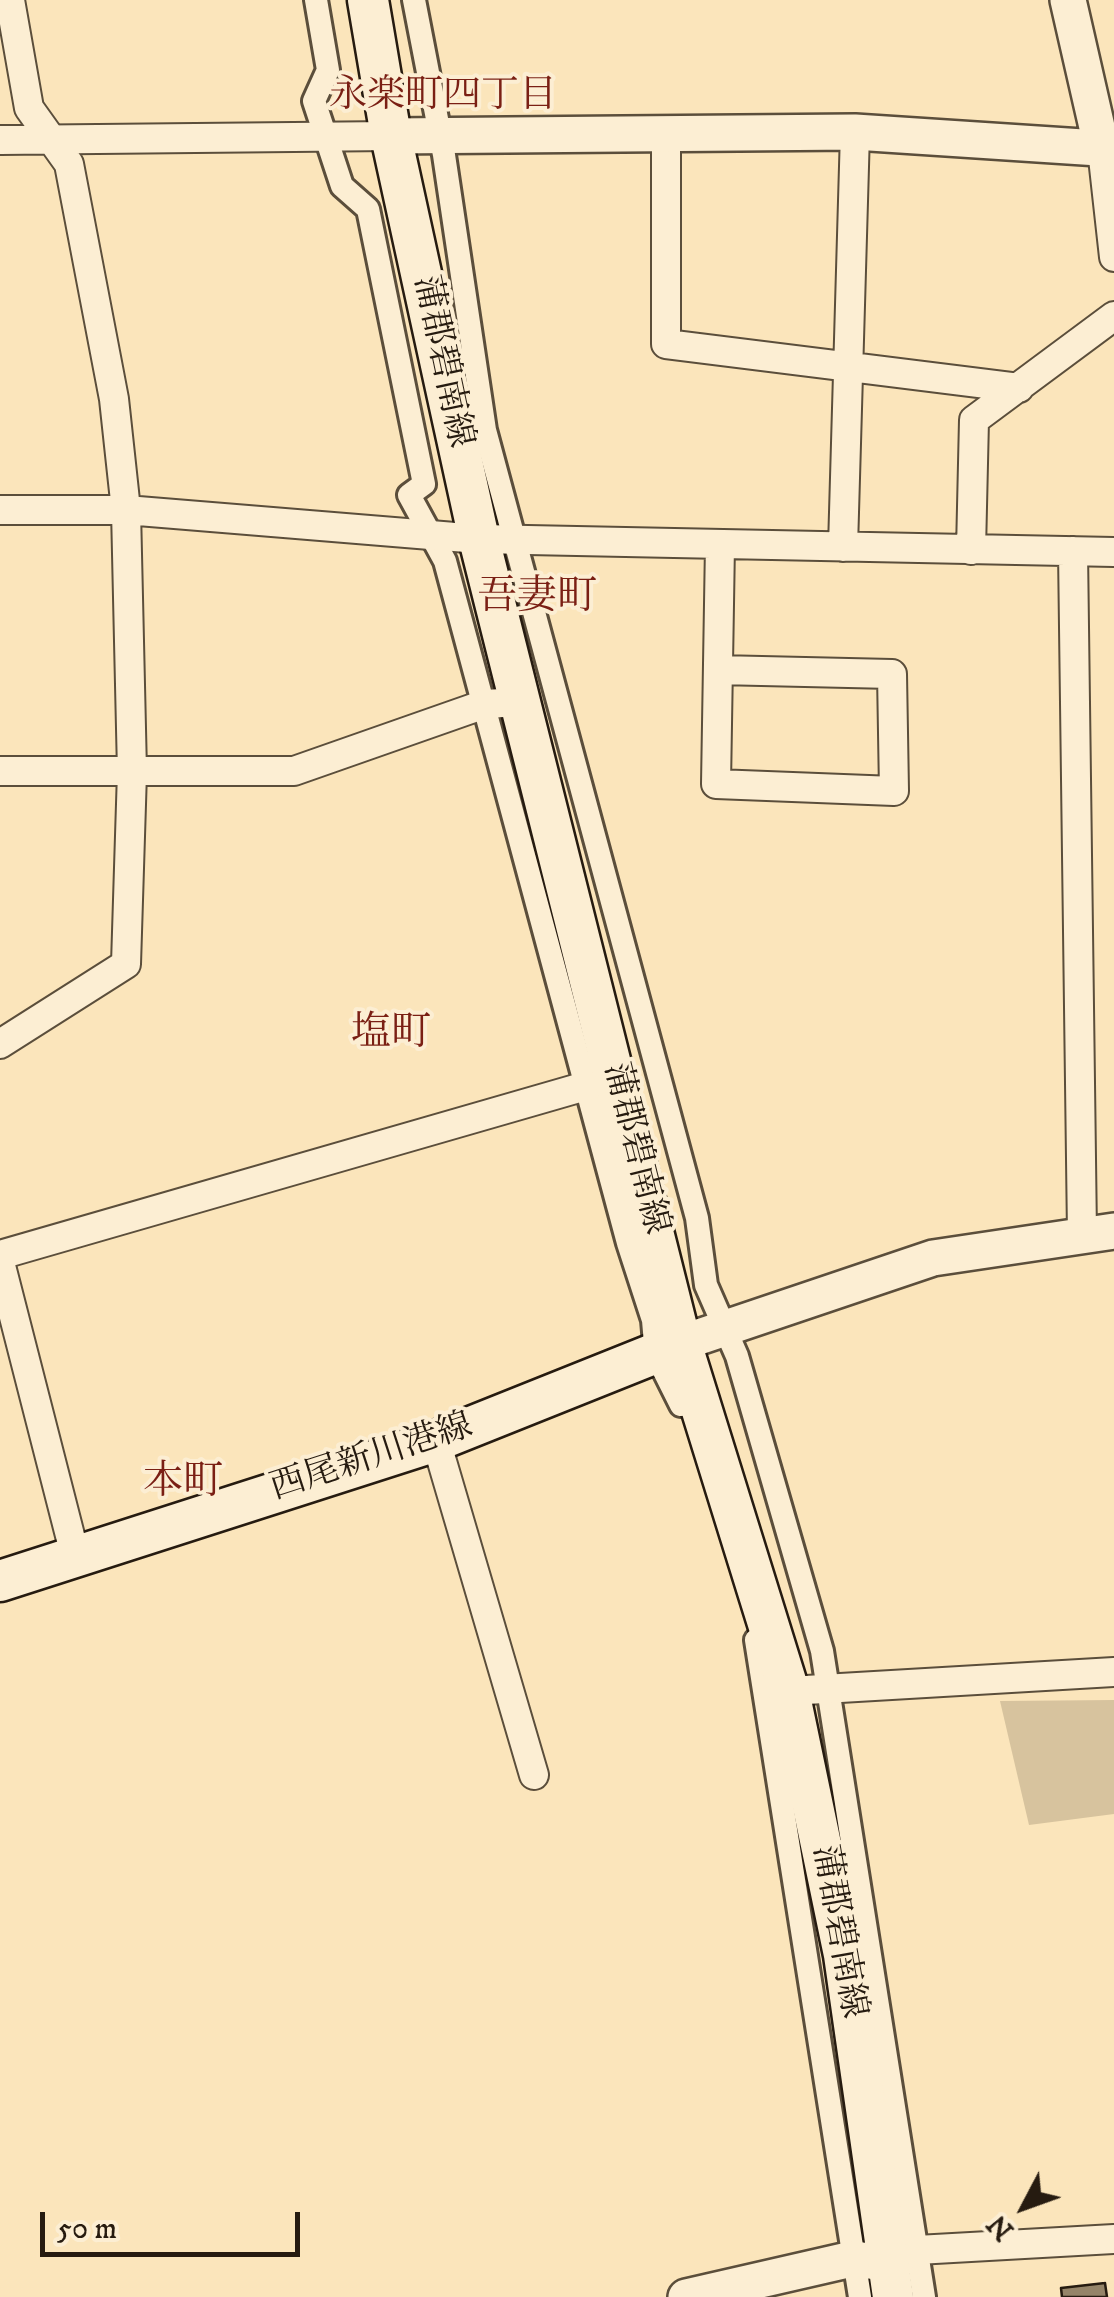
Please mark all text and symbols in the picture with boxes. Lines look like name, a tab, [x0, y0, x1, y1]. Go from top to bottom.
district label: 永楽町四丁目	[329, 75, 557, 121]
street label: 蒲郡碧南線	[402, 272, 480, 452]
district label: 吾妻町	[477, 576, 597, 624]
district label: 塩町	[351, 1012, 431, 1060]
street label: 蒲郡碧南線	[592, 1059, 676, 1239]
street label: 西尾新川港線	[266, 1407, 478, 1511]
district label: 本町	[143, 1461, 223, 1509]
street label: 蒲郡碧南線	[801, 1842, 873, 2022]
north arrow	[974, 2157, 1074, 2257]
scale bar	[45, 2192, 305, 2254]
text: N	[980, 2207, 1022, 2247]
text: 50 m	[57, 2211, 117, 2248]

